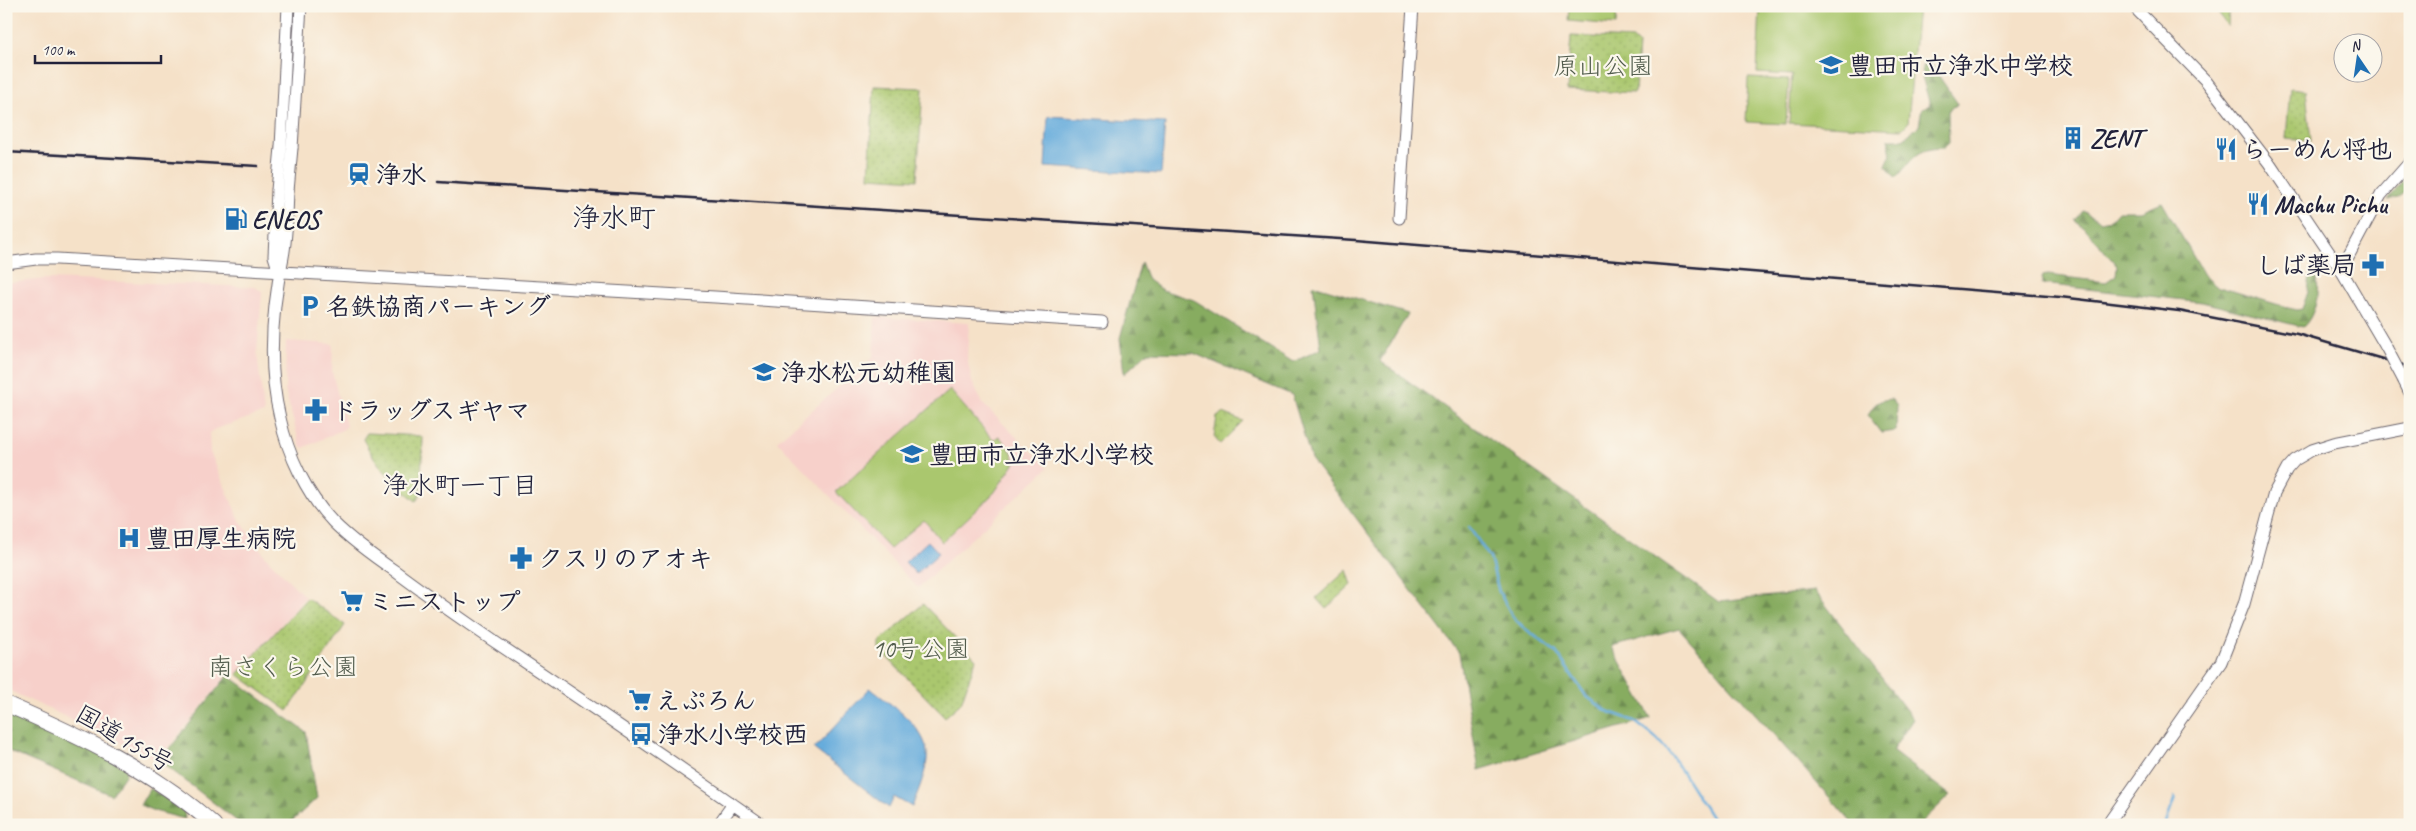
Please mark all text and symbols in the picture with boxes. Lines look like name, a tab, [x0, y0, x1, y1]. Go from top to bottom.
scale bar	[35, 32, 161, 64]
north arrow	[2334, 32, 2384, 82]
text: N	[2349, 36, 2364, 55]
text: 100 m	[42, 41, 76, 60]
park label: 原山公園	[1553, 50, 1653, 82]
place label: 豊田市立浄水中学校	[1848, 50, 2073, 82]
school or university icon: 豊田市立浄水中学校	[1818, 52, 1844, 78]
place label: ZENT	[2090, 123, 2148, 155]
building icon: ZENT	[2060, 125, 2086, 151]
place label: らーめん将也	[2242, 134, 2392, 166]
restaurant icon: らーめん将也	[2213, 136, 2239, 162]
place label: 浄水	[376, 159, 426, 191]
station icon: 浄水	[346, 161, 372, 187]
place label: Machu Pichu	[2274, 189, 2388, 221]
restaurant icon: Machu Pichu	[2245, 191, 2271, 217]
district label: 浄水町	[572, 200, 656, 235]
place label: ENEOS	[252, 204, 323, 236]
fuel station icon: ENEOS	[223, 206, 249, 232]
place label: しば薬局	[2256, 250, 2356, 282]
pharmacy icon: しば薬局	[2360, 252, 2386, 278]
place label: 名鉄協商パーキング	[326, 291, 551, 323]
parking icon: 名鉄協商パーキング	[297, 293, 323, 319]
place label: 浄水松元幼稚園	[781, 357, 956, 389]
school or university icon: 浄水松元幼稚園	[751, 359, 777, 385]
place label: ドラッグスギヤマ	[332, 395, 531, 427]
pharmacy icon: ドラッグスギヤマ	[303, 397, 329, 423]
place label: 豊田市立浄水小学校	[929, 439, 1154, 471]
school or university icon: 豊田市立浄水小学校	[899, 441, 925, 467]
district label: 浄水町一丁目	[382, 469, 538, 502]
place label: 豊田厚生病院	[146, 523, 296, 555]
hospital icon: 豊田厚生病院	[116, 525, 142, 551]
place label: クスリのアオキ	[538, 543, 713, 575]
pharmacy icon: クスリのアオキ	[508, 545, 534, 571]
place label: ミニストップ	[368, 586, 521, 618]
supermarket icon: ミニストップ	[339, 588, 365, 614]
park label: 10号公園	[872, 633, 970, 665]
park label: 南さくら公園	[208, 651, 358, 683]
place label: えぷろん	[656, 685, 756, 717]
supermarket icon: えぷろん	[627, 687, 653, 713]
street label: 国道155号	[69, 698, 180, 780]
place label: 浄水小学校西	[658, 719, 808, 751]
bus stop icon: 浄水小学校西	[628, 721, 654, 747]

